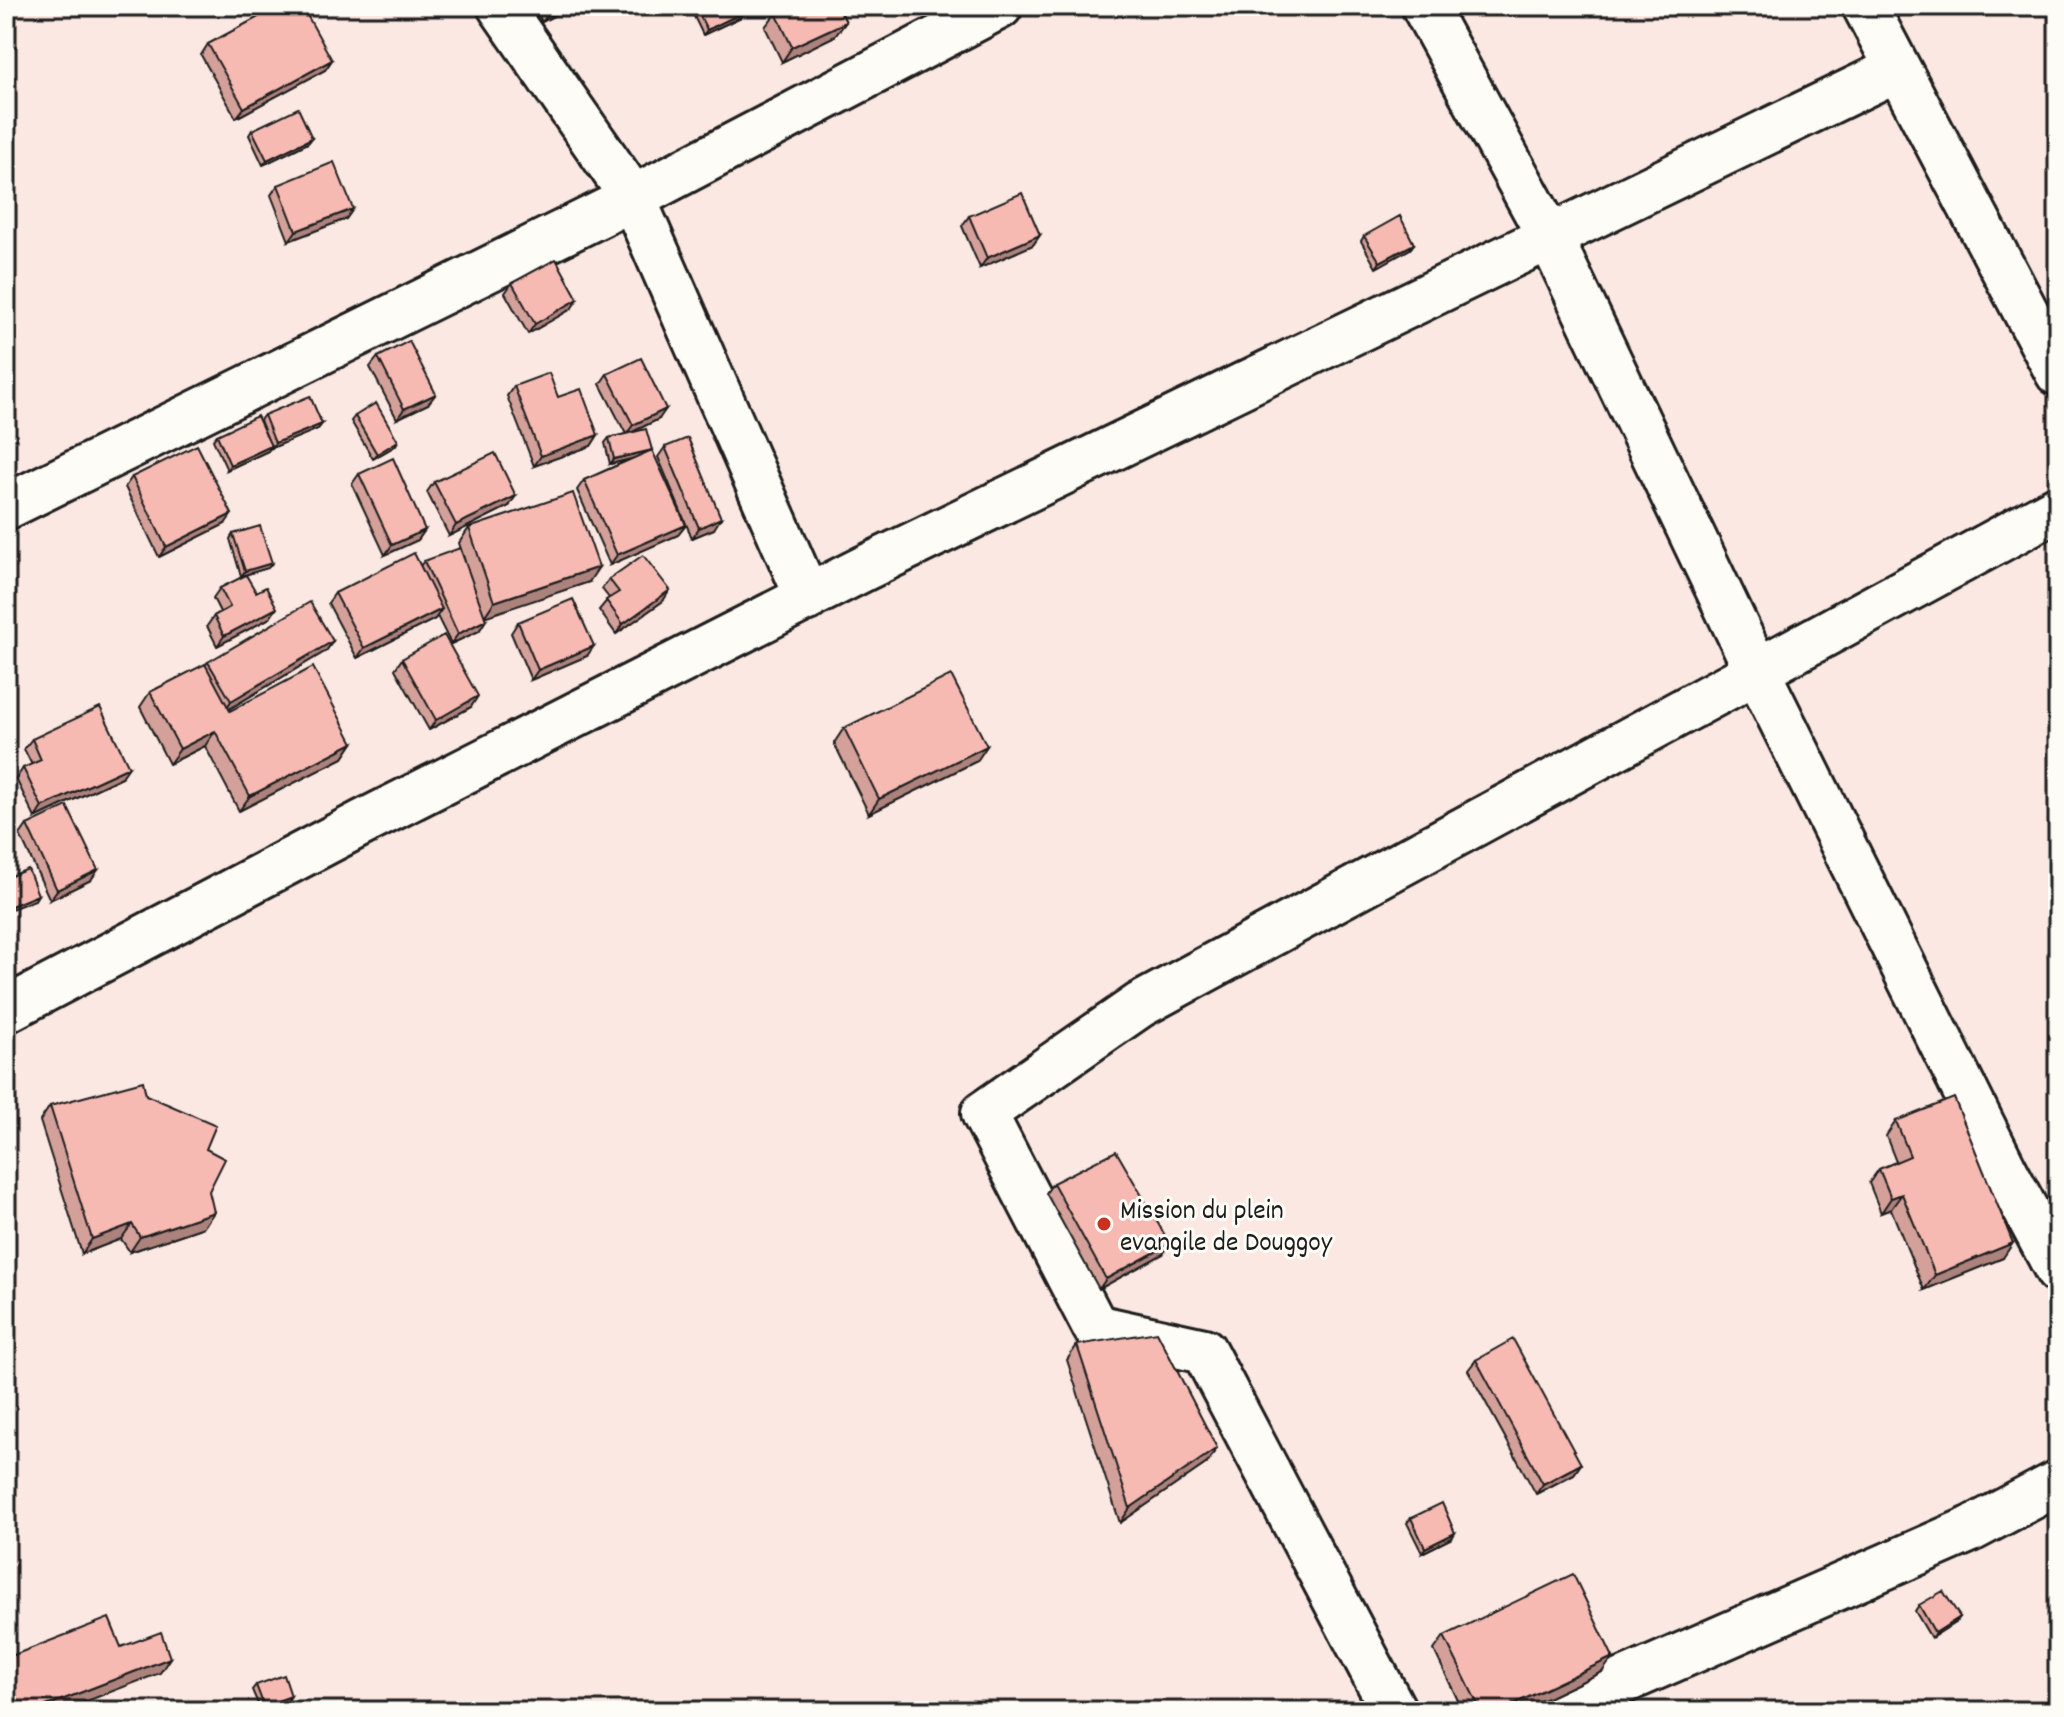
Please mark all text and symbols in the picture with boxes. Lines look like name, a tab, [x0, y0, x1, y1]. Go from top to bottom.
place label: Mission du plein evangile de Douggoy	[1120, 1193, 1333, 1265]
marker: Mission du plein evangile de Douggoy	[1095, 1215, 1113, 1233]

